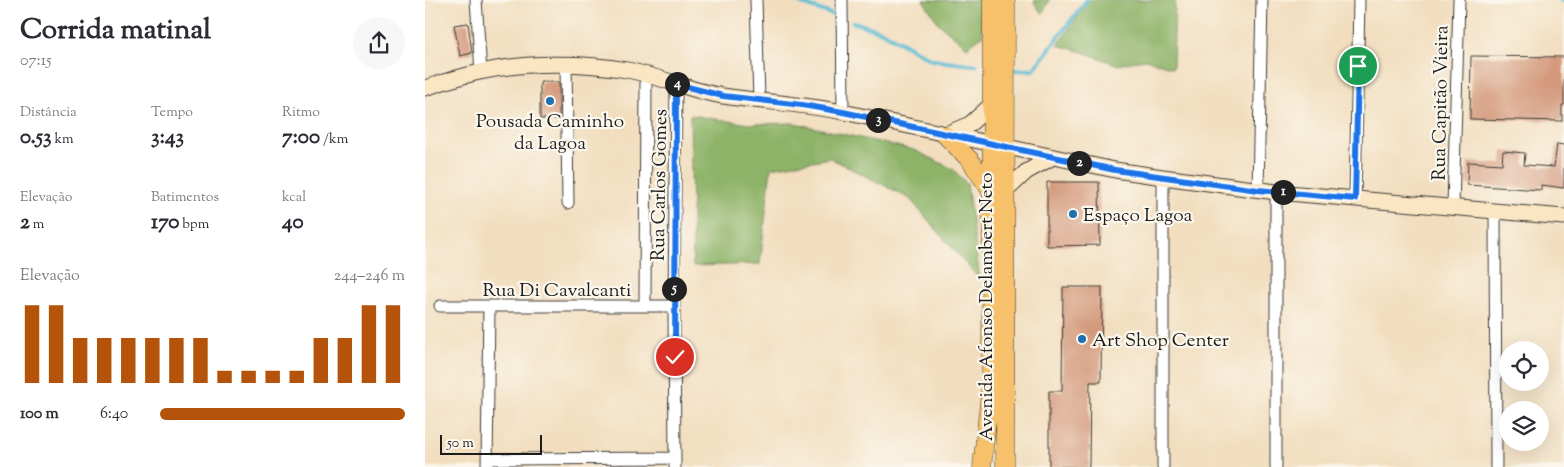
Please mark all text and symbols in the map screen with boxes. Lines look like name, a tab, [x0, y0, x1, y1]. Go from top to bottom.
text: Corrida matinal	[20, 11, 211, 51]
button: share	[353, 17, 405, 69]
street label: Rua Capitão Vieira	[1427, 25, 1456, 181]
pin	[1337, 45, 1379, 87]
text: 07:15	[20, 50, 52, 73]
icon: arrive	[1344, 52, 1372, 80]
pin: 4	[665, 72, 689, 96]
text: 4	[674, 74, 681, 94]
marker: Pousada Caminho da Lagoa	[544, 95, 556, 107]
text: Distância	[20, 103, 77, 123]
text: Tempo	[151, 103, 193, 123]
text: Ritmo	[282, 103, 320, 123]
pin: 3	[865, 108, 891, 132]
place label: Pousada Caminho da Lagoa	[476, 109, 624, 158]
street label: Rua Carlos Gomes	[646, 109, 675, 261]
text: 3	[876, 110, 881, 130]
text: 0.53	[20, 123, 52, 153]
text: 3:43	[151, 123, 184, 153]
text: 7:00	[282, 123, 320, 153]
text: km	[52, 130, 74, 150]
text: /km	[320, 130, 348, 150]
pin: 2	[1067, 150, 1091, 176]
text: 2	[1076, 153, 1083, 173]
street label: Avenida Afonso Delambert Neto	[974, 173, 1001, 441]
pin: 1	[1271, 180, 1295, 204]
text: 1	[1281, 182, 1286, 202]
text: Elevação	[20, 188, 72, 208]
text: Batimentos	[151, 188, 219, 208]
text: kcal	[282, 188, 306, 208]
place label: Espaço Lagoa	[1083, 203, 1193, 230]
text: 2	[20, 208, 30, 238]
text: 170	[151, 208, 179, 238]
text: 40	[282, 208, 304, 238]
marker: Espaço Lagoa	[1067, 208, 1079, 220]
text: m	[30, 215, 44, 235]
text: bpm	[179, 215, 209, 235]
text: Elevação	[20, 265, 80, 288]
text: 244–246 m	[334, 265, 405, 288]
pin: 5	[661, 276, 687, 302]
street label: Rua Di Cavalcanti	[483, 278, 631, 305]
text: 5	[672, 279, 677, 299]
place label: Art Shop Center	[1092, 328, 1229, 355]
marker: Art Shop Center	[1076, 333, 1088, 345]
pin	[654, 336, 696, 378]
map controls	[1499, 341, 1549, 451]
button: locate	[1499, 341, 1549, 391]
icon: check	[661, 343, 689, 371]
button: layers	[1499, 401, 1549, 451]
text: 100 m	[20, 403, 59, 426]
text: 6:40	[100, 403, 128, 426]
scale bar	[440, 432, 543, 455]
text: 50 m	[447, 434, 474, 454]

